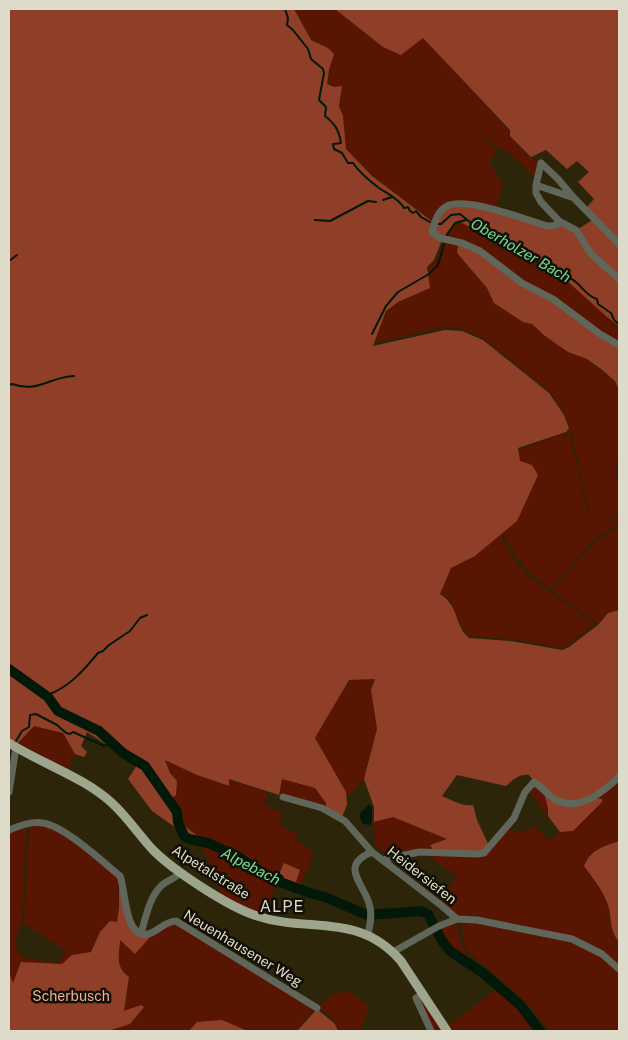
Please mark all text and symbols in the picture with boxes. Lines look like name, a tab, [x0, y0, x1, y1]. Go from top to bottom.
water label: Oberholzer Bach	[468, 215, 574, 285]
street label: Alpetalstraße	[169, 842, 253, 902]
street label: Heidersiefen	[384, 843, 460, 907]
water label: Alpebach	[219, 844, 283, 888]
district label: ALPE	[260, 897, 304, 916]
street label: Neuenhausener Weg	[181, 906, 305, 990]
park label: Scherbusch	[32, 988, 110, 1004]

